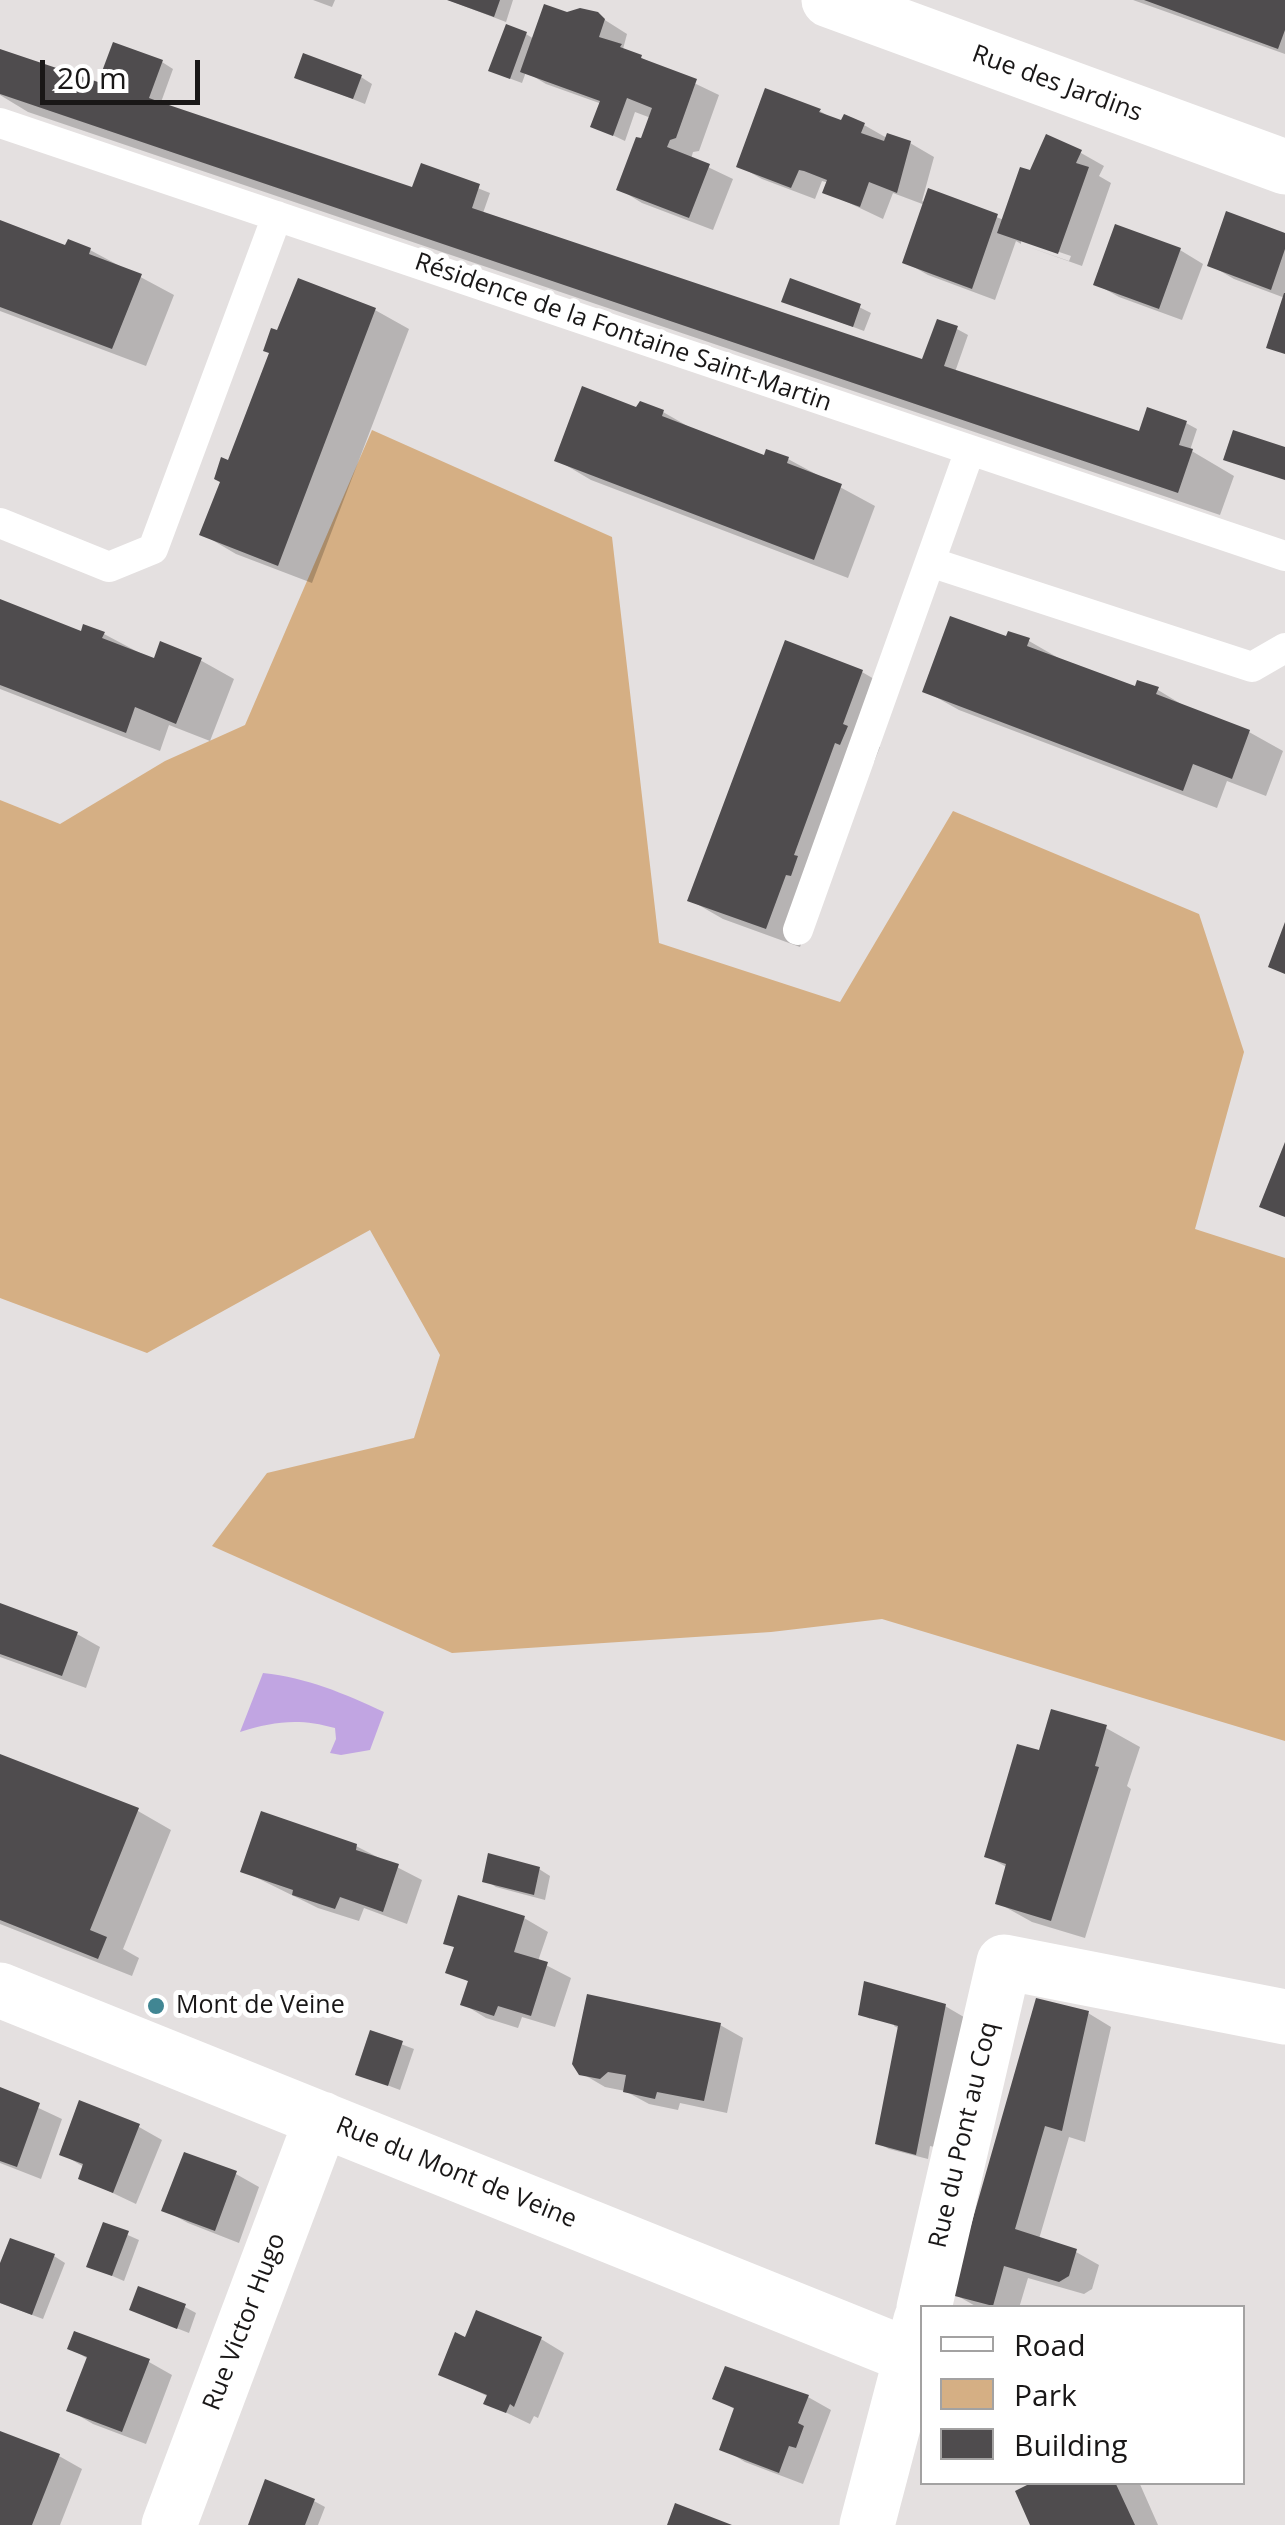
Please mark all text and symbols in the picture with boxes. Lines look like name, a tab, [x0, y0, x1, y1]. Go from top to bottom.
street label: Rue des Jardins	[968, 39, 1146, 129]
scale bar	[45, 40, 205, 102]
text: 20 m	[57, 57, 127, 98]
street label: Résidence de la Fontaine Saint-Martin	[411, 247, 835, 419]
place label: Mont de Veine	[176, 1991, 345, 2021]
marker: Mont de Veine	[145, 1995, 167, 2017]
street label: Rue du Pont au Coq	[923, 2019, 1005, 2251]
street label: Rue du Mont de Veine	[331, 2111, 581, 2235]
street label: Rue Victor Hugo	[197, 2229, 293, 2415]
legend	[920, 2305, 1245, 2485]
text: Road	[1014, 2324, 1086, 2365]
text: Park	[1014, 2374, 1077, 2415]
text: Building	[1014, 2424, 1128, 2465]

